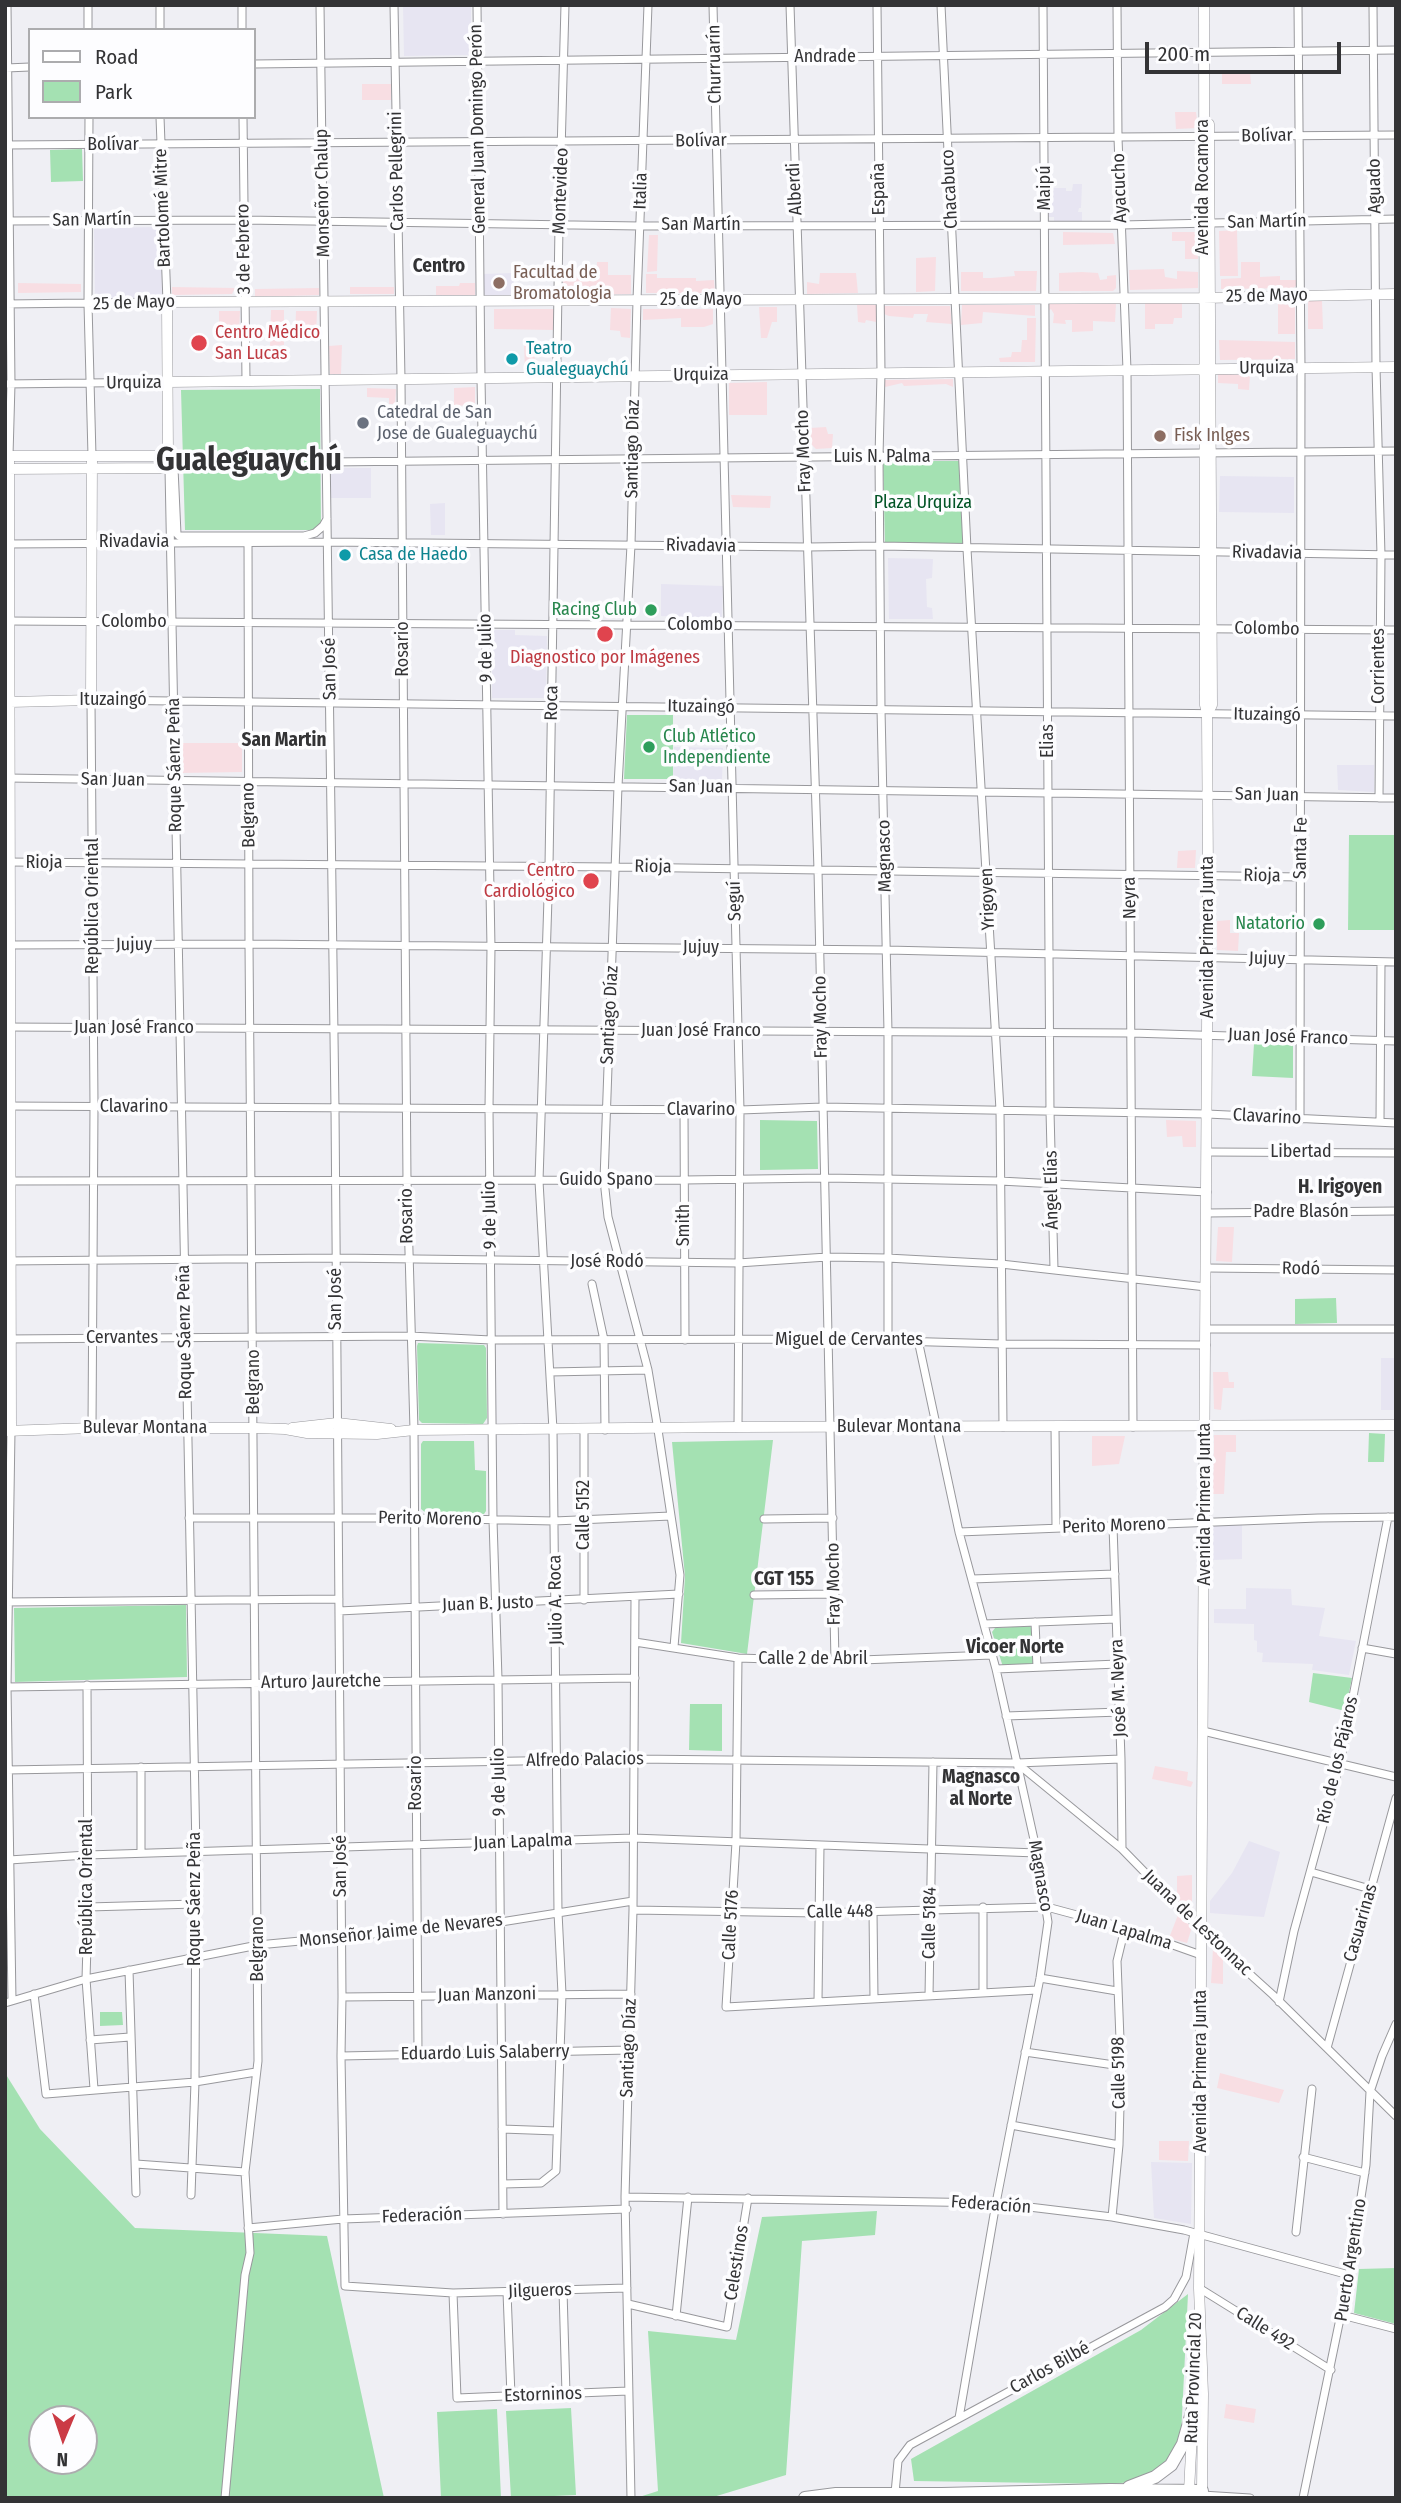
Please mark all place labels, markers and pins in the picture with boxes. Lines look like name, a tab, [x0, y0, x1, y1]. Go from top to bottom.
place label: Facultad de Bromatologia	[513, 262, 612, 304]
marker: Facultad de Bromatologia	[491, 275, 507, 291]
place label: Centro Médico San Lucas	[215, 322, 320, 364]
marker: Centro Médico San Lucas	[189, 333, 209, 353]
place label: Teatro Gualeguaychú	[526, 338, 629, 380]
marker: Teatro Gualeguaychú	[504, 351, 520, 367]
place label: Catedral de San Jose de Gualeguaychú	[377, 402, 538, 444]
marker: Catedral de San Jose de Gualeguaychú	[355, 415, 371, 431]
place label: Fisk Inlges	[1174, 425, 1250, 447]
marker: Fisk Inlges	[1152, 428, 1168, 444]
place label: Casa de Haedo	[359, 544, 468, 566]
marker: Casa de Haedo	[337, 547, 353, 563]
place label: Racing Club	[551, 599, 637, 621]
marker: Racing Club	[643, 602, 659, 618]
marker: Diagnostico por Imágenes	[595, 624, 615, 644]
place label: Diagnostico por Imágenes	[510, 647, 700, 669]
place label: Club Atlético Independiente	[663, 726, 771, 768]
marker: Club Atlético Independiente	[641, 739, 657, 755]
place label: Centro Cardiológico	[484, 860, 575, 903]
marker: Centro Cardiológico	[581, 871, 601, 891]
place label: Natatorio	[1235, 913, 1305, 935]
marker: Natatorio	[1311, 916, 1327, 932]

